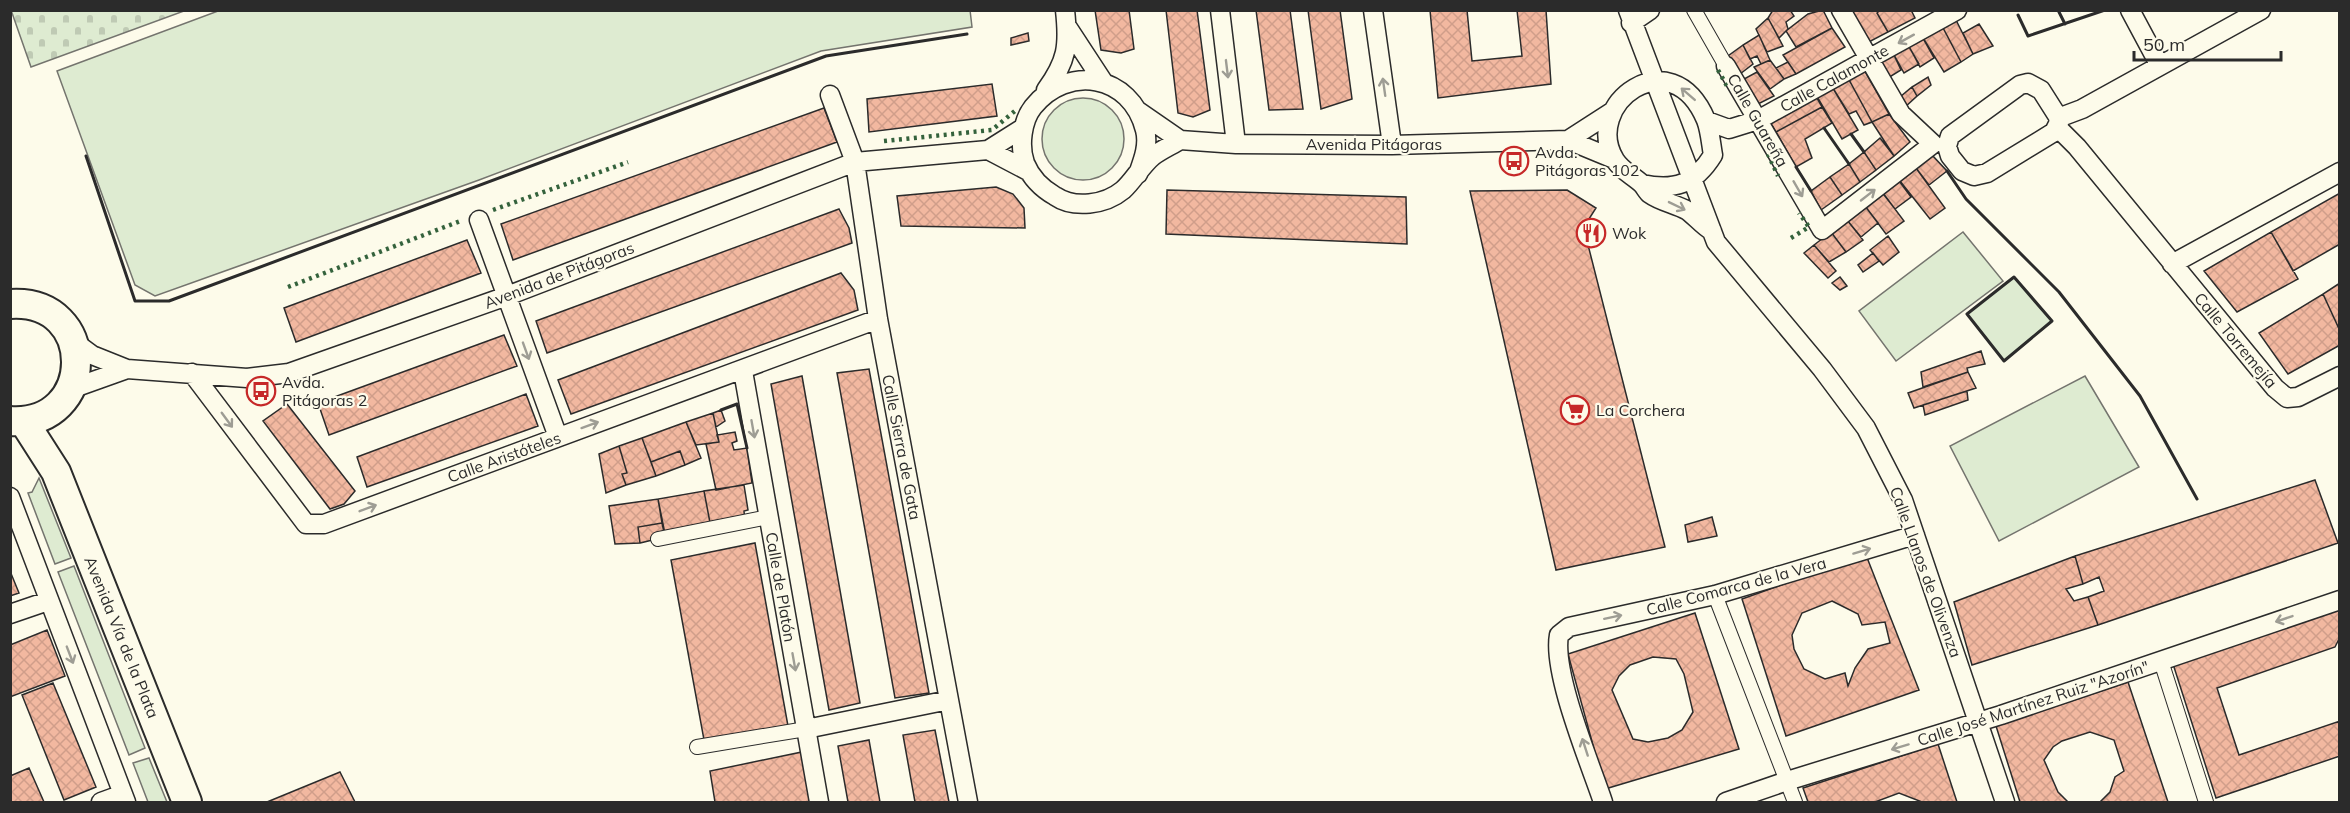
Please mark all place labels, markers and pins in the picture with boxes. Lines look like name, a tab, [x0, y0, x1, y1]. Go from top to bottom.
place label: Avda. Pitágoras 102	[1535, 142, 1639, 180]
bus stop icon: Avda. Pitágoras 102	[1498, 145, 1530, 177]
restaurant icon: Wok	[1575, 217, 1607, 249]
place label: Wok	[1612, 223, 1647, 243]
place label: Avda. Pitágoras 2	[282, 372, 367, 410]
bus stop icon: Avda. Pitágoras 2	[245, 375, 277, 407]
supermarket icon: La Corchera	[1559, 394, 1591, 426]
place label: La Corchera	[1596, 400, 1685, 420]

